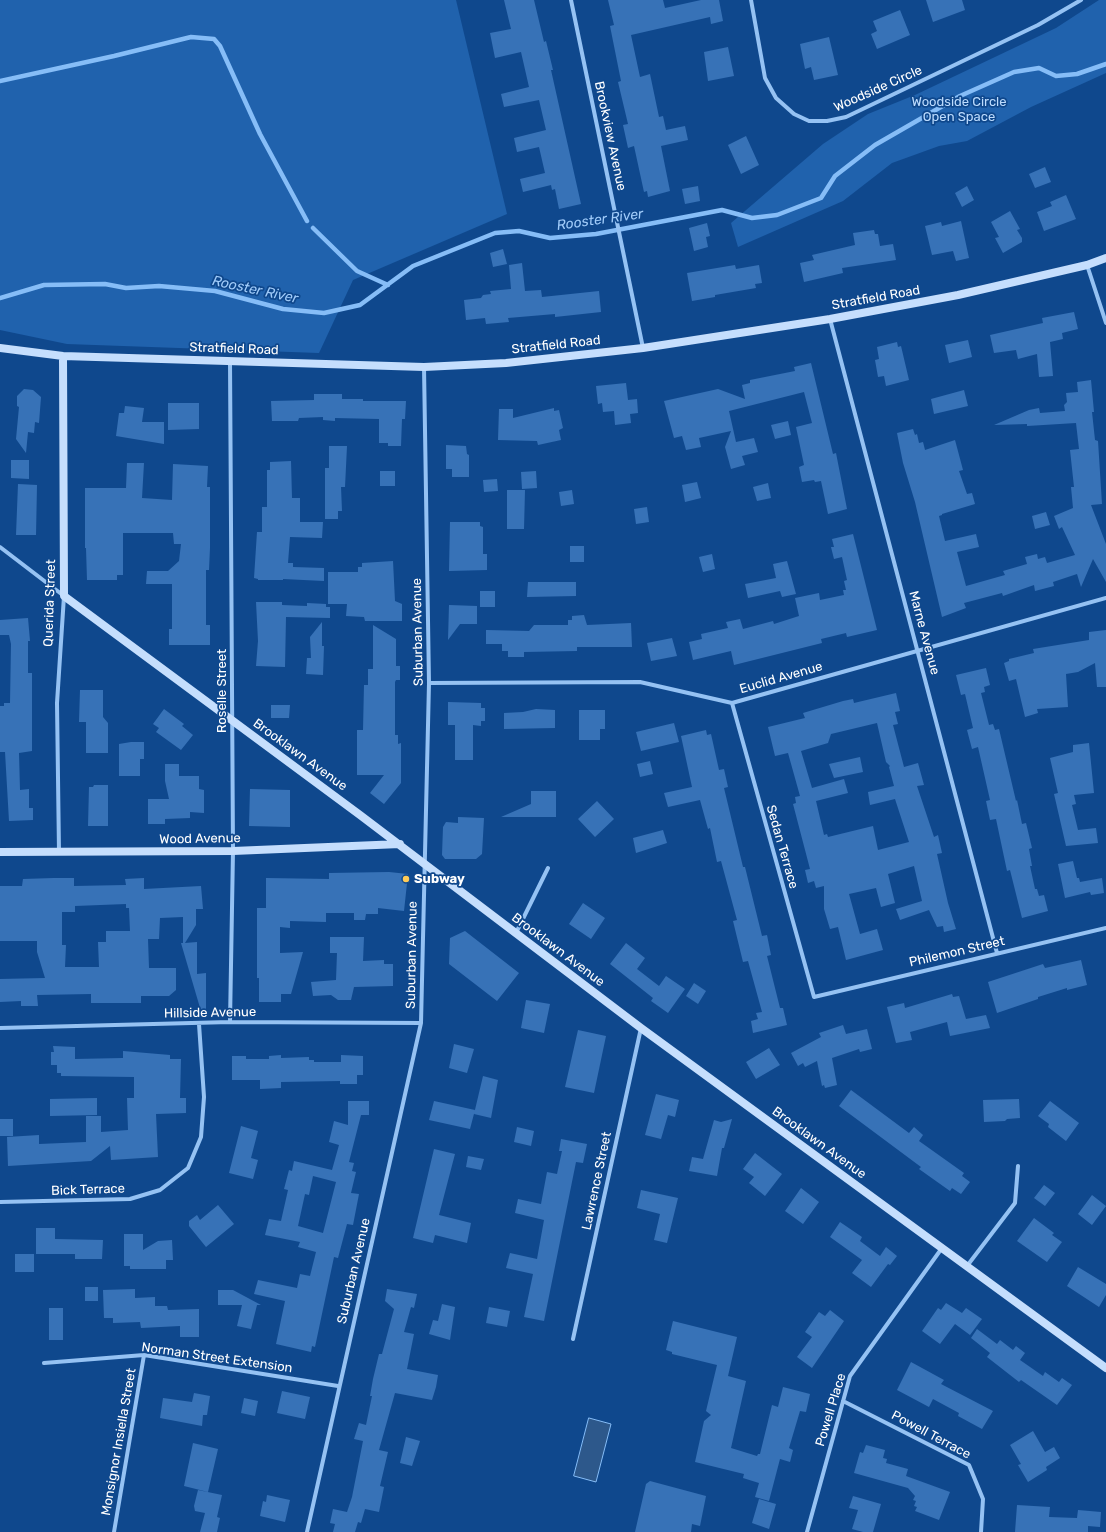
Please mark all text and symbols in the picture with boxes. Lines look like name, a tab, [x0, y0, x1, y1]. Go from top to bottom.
street label: Woodside Circle	[831, 63, 925, 115]
street label: Brookview Avenue	[591, 80, 629, 192]
park label: Woodside Circle Open Space	[911, 94, 1007, 125]
water label: Rooster River	[556, 206, 644, 234]
water label: Rooster River	[210, 273, 300, 307]
street label: Stratfield Road	[831, 283, 921, 313]
street label: Stratfield Road	[511, 333, 601, 357]
street label: Stratfield Road	[189, 340, 279, 358]
street label: Querida Street	[41, 559, 59, 647]
street label: Suburban Avenue	[409, 578, 427, 686]
street label: Marne Avenue	[905, 589, 943, 677]
street label: Roselle Street	[214, 649, 230, 733]
street label: Euclid Avenue	[738, 659, 824, 697]
street label: Brooklawn Avenue	[250, 716, 350, 794]
street label: Sedan Terrace	[763, 803, 801, 891]
street label: Wood Avenue	[159, 830, 241, 848]
place label: Subway	[414, 871, 465, 887]
marker: Subway	[401, 874, 411, 884]
street label: Suburban Avenue	[403, 901, 421, 1009]
street label: Brooklawn Avenue	[508, 910, 608, 990]
street label: Philemon Street	[908, 933, 1006, 971]
street label: Hillside Avenue	[164, 1004, 256, 1022]
street label: Brooklawn Avenue	[769, 1104, 869, 1182]
street label: Lawrence Street	[579, 1130, 615, 1232]
street label: Bick Terrace	[51, 1181, 125, 1199]
street label: Suburban Avenue	[334, 1217, 374, 1325]
street label: Norman Street Extension	[141, 1340, 293, 1376]
street label: Monsignor Insiella Street	[98, 1367, 140, 1517]
street label: Powell Place	[812, 1372, 850, 1448]
street label: Powell Terrace	[889, 1408, 973, 1462]

